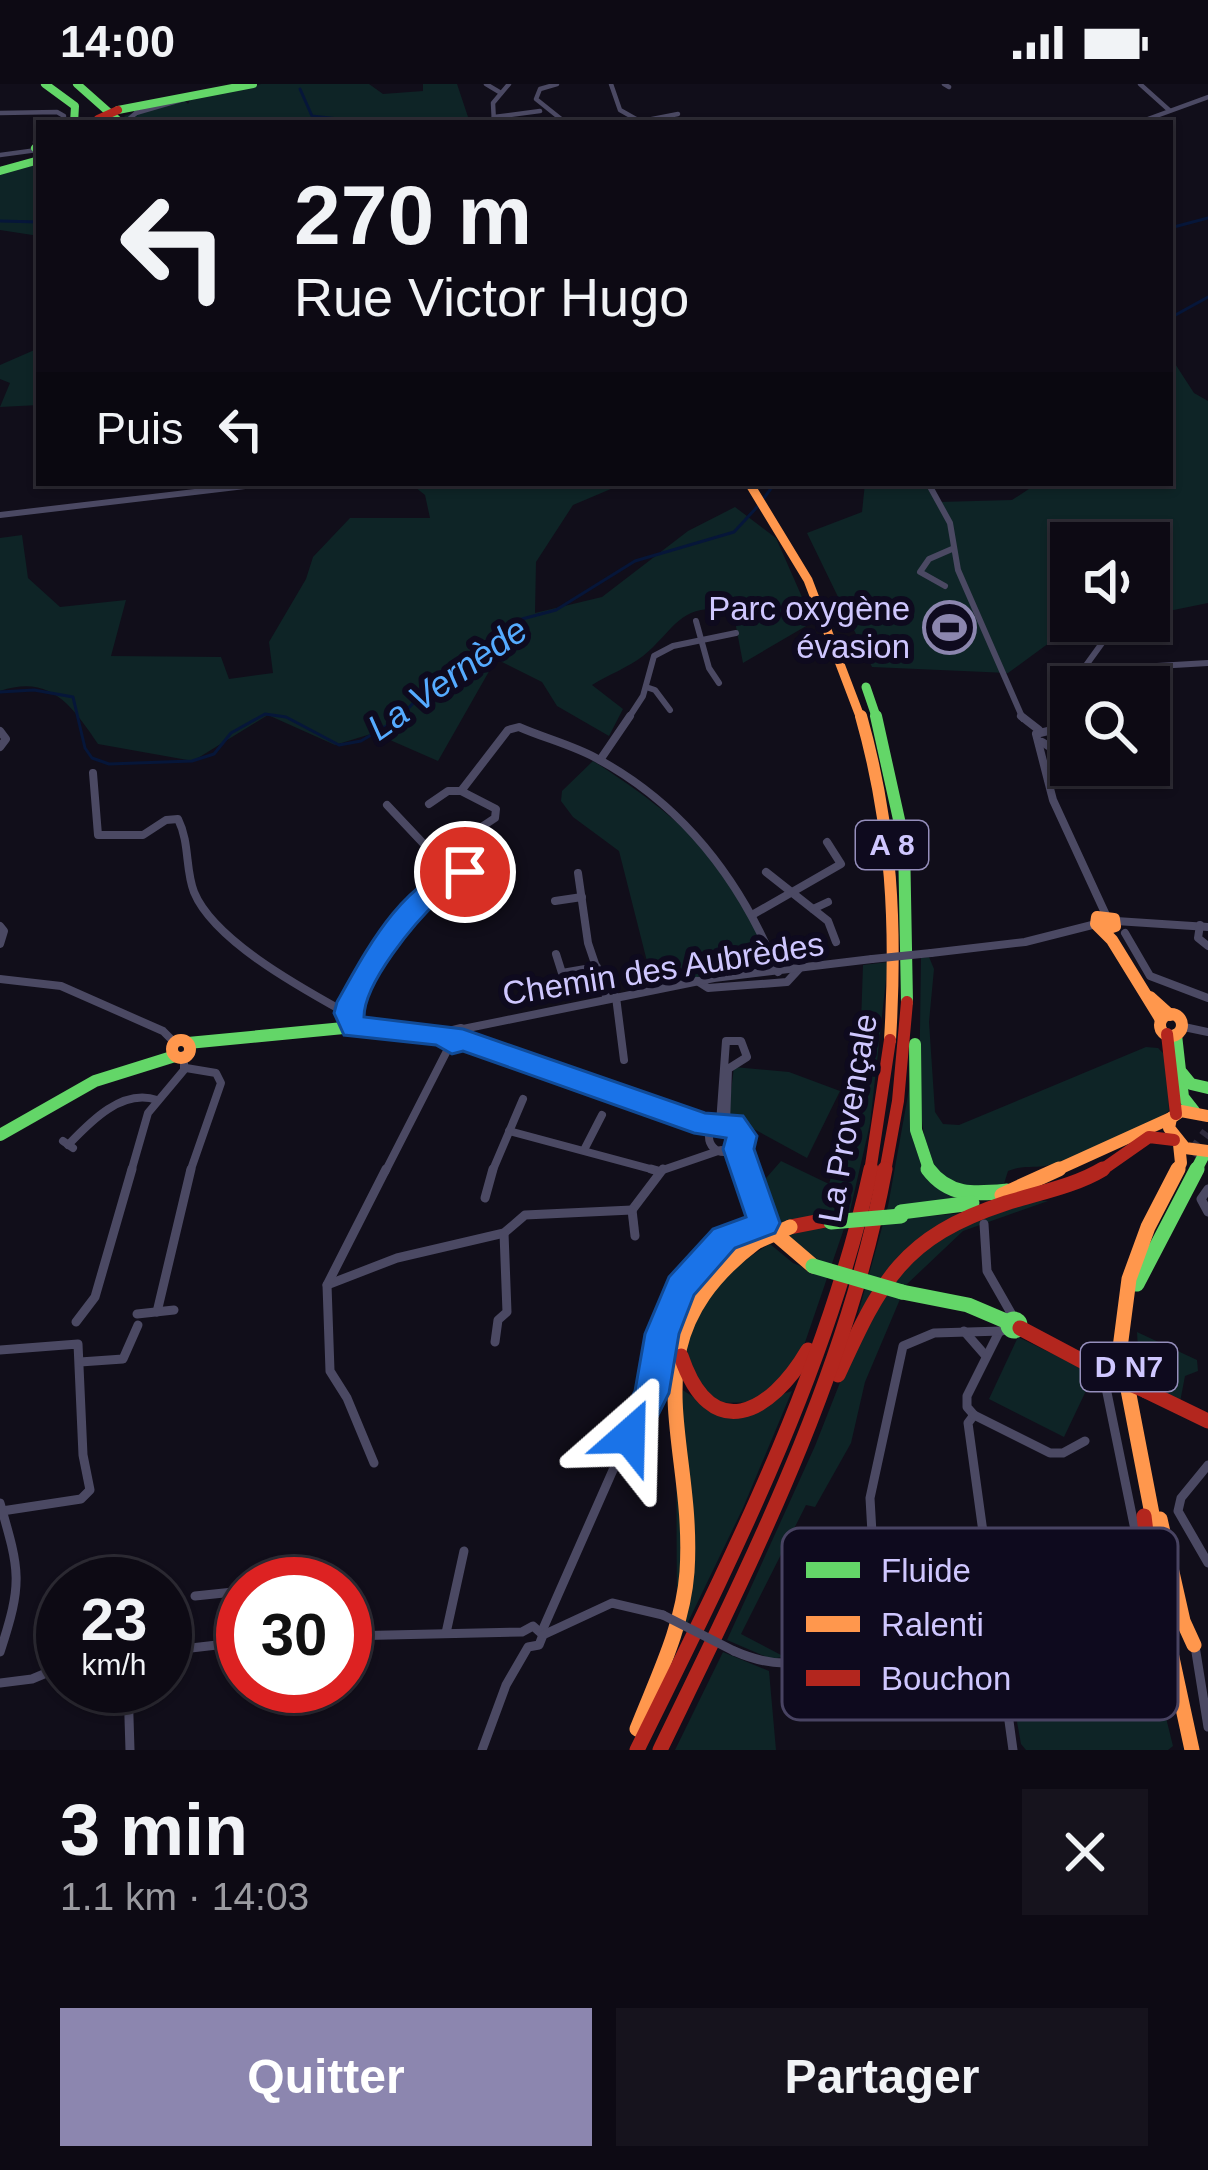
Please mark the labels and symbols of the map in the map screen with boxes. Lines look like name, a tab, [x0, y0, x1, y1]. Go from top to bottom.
place label: Parc oxygène évasion	[708, 590, 910, 665]
sports icon: Parc oxygène évasion	[921, 599, 977, 655]
water label: La Vernède	[360, 609, 535, 748]
pin	[414, 821, 516, 923]
road number: A 8	[856, 821, 928, 869]
street label: Chemin des Aubrèdes	[500, 925, 826, 1012]
street label: La Provençale	[811, 1011, 884, 1225]
road number: D N7	[1081, 1343, 1177, 1391]
position arrow	[566, 1373, 692, 1499]
legend	[782, 1528, 1178, 1720]
text: Fluide	[881, 1552, 971, 1589]
speed limit sign: 30	[216, 1557, 372, 1713]
text: Ralenti	[881, 1606, 984, 1643]
text: Bouchon	[881, 1660, 1011, 1697]

